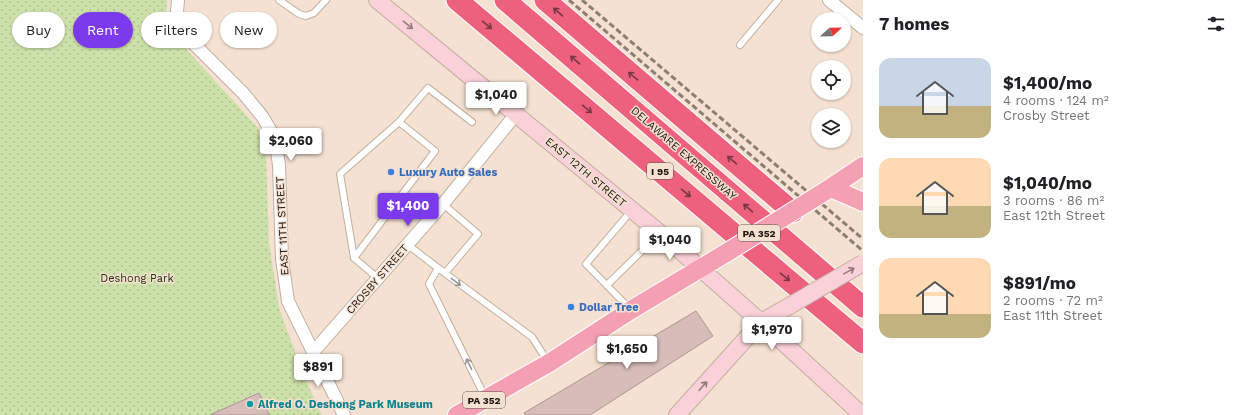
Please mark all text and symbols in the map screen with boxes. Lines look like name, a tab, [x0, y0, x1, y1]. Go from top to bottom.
one-way arrow	[553, 7, 564, 16]
chip: Buy	[12, 12, 65, 48]
chip: Rent	[73, 12, 133, 48]
chip: Filters	[141, 12, 212, 48]
chip: New	[220, 12, 277, 48]
north arrow	[811, 12, 851, 52]
map controls	[811, 12, 851, 148]
icon: filters	[1205, 13, 1227, 35]
text: 7 homes	[879, 14, 949, 34]
one-way arrow	[402, 20, 413, 29]
one-way arrow	[482, 21, 493, 30]
one-way arrow	[571, 56, 581, 65]
button: locate	[811, 60, 851, 100]
one-way arrow	[627, 71, 638, 80]
text: $1,400/mo	[1003, 73, 1092, 93]
icon: home	[911, 74, 959, 122]
pin: $1,040	[463, 82, 529, 116]
text: $1,040	[475, 87, 517, 102]
text: 4 rooms · 124 m²	[1003, 93, 1109, 108]
street label: DELAWARE EXPRESSWAY	[628, 104, 740, 203]
one-way arrow	[581, 105, 592, 114]
button: layers	[811, 108, 851, 148]
text: Crosby Street	[1003, 108, 1090, 123]
pin: $2,060	[258, 128, 324, 162]
text: $2,060	[269, 133, 313, 148]
street label: EAST 12TH STREET	[543, 135, 629, 210]
one-way arrow	[726, 155, 737, 164]
road number: I 95	[647, 163, 673, 179]
place label: Luxury Auto Sales	[399, 166, 497, 179]
marker: Luxury Auto Sales	[386, 167, 396, 177]
text: $1,040/mo	[1003, 173, 1092, 193]
icon: home	[911, 174, 959, 222]
street label: EAST 11TH STREET	[273, 176, 292, 276]
one-way arrow	[680, 188, 691, 197]
pin: $1,400	[375, 193, 441, 227]
text: 3 rooms · 86 m²	[1003, 193, 1104, 208]
text: $1,400	[387, 198, 429, 213]
one-way arrow	[743, 204, 754, 213]
text: East 12th Street	[1003, 208, 1105, 223]
road number: PA 352	[738, 225, 780, 241]
pin: $1,040	[637, 227, 703, 261]
text: $1,040	[649, 232, 691, 247]
street label: CROSBY STREET	[344, 242, 411, 317]
one-way arrow	[843, 266, 855, 274]
park label: Deshong Park	[100, 272, 174, 285]
one-way arrow	[780, 272, 790, 281]
text: $891/mo	[1003, 273, 1076, 293]
icon: home	[911, 274, 959, 322]
one-way arrow	[451, 278, 462, 286]
text: 2 rooms · 72 m²	[1003, 293, 1103, 308]
place label: Dollar Tree	[579, 301, 639, 314]
marker: Dollar Tree	[566, 302, 576, 312]
text: East 11th Street	[1003, 308, 1102, 323]
pin: $1,970	[739, 317, 805, 351]
text: $1,970	[751, 322, 793, 337]
pin: $1,650	[594, 336, 660, 370]
text: $1,650	[606, 341, 648, 356]
pin: $891	[294, 354, 342, 388]
one-way arrow	[465, 358, 472, 370]
text: $891	[303, 359, 333, 374]
one-way arrow	[699, 381, 708, 391]
road number: PA 352	[463, 392, 505, 408]
place label: Alfred O. Deshong Park Museum	[258, 398, 433, 411]
marker: Alfred O. Deshong Park Museum	[245, 399, 255, 409]

